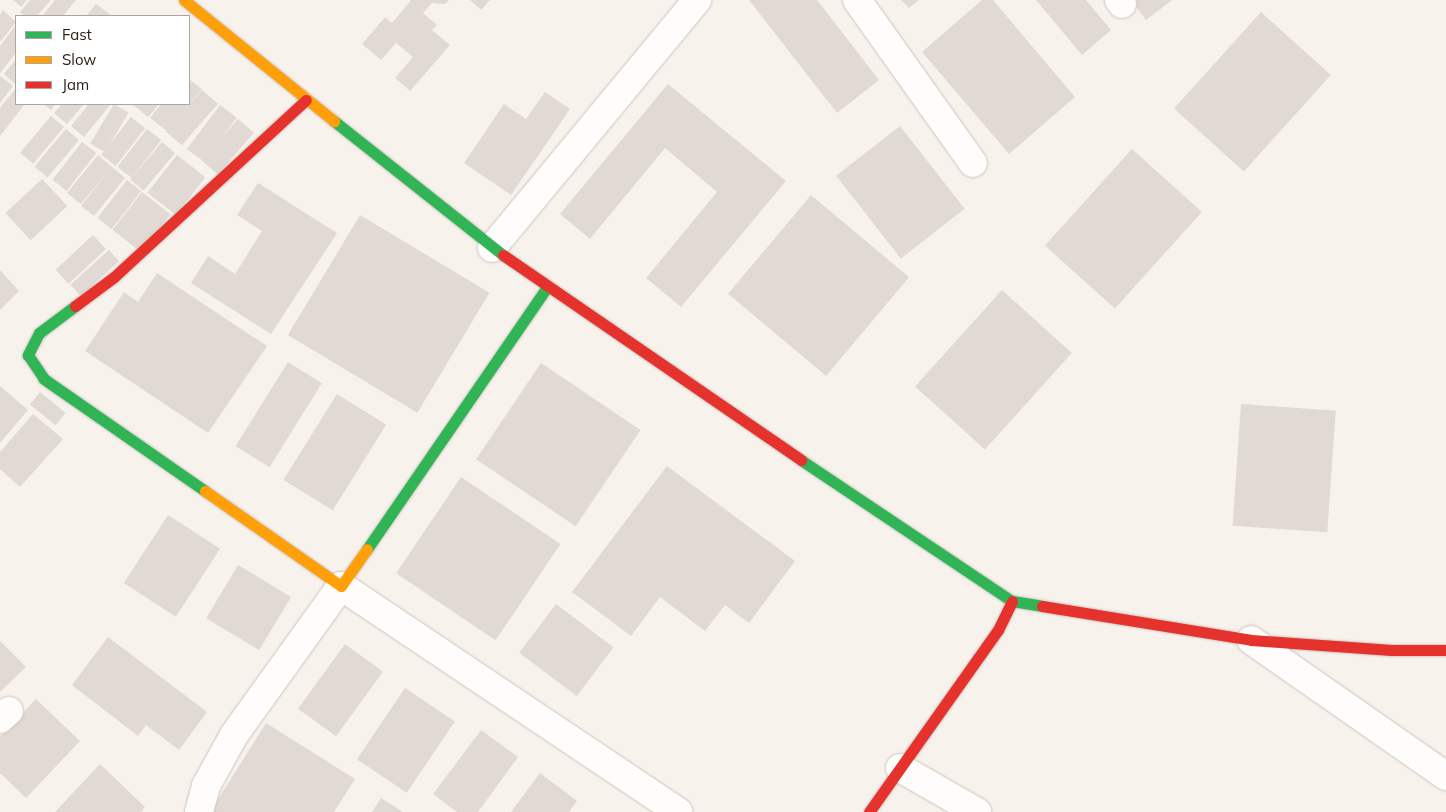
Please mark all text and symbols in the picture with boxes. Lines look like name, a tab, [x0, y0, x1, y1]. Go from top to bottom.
legend	[15, 15, 190, 105]
text: Fast	[62, 25, 92, 44]
text: Slow	[62, 50, 96, 69]
text: Jam	[62, 75, 89, 94]

